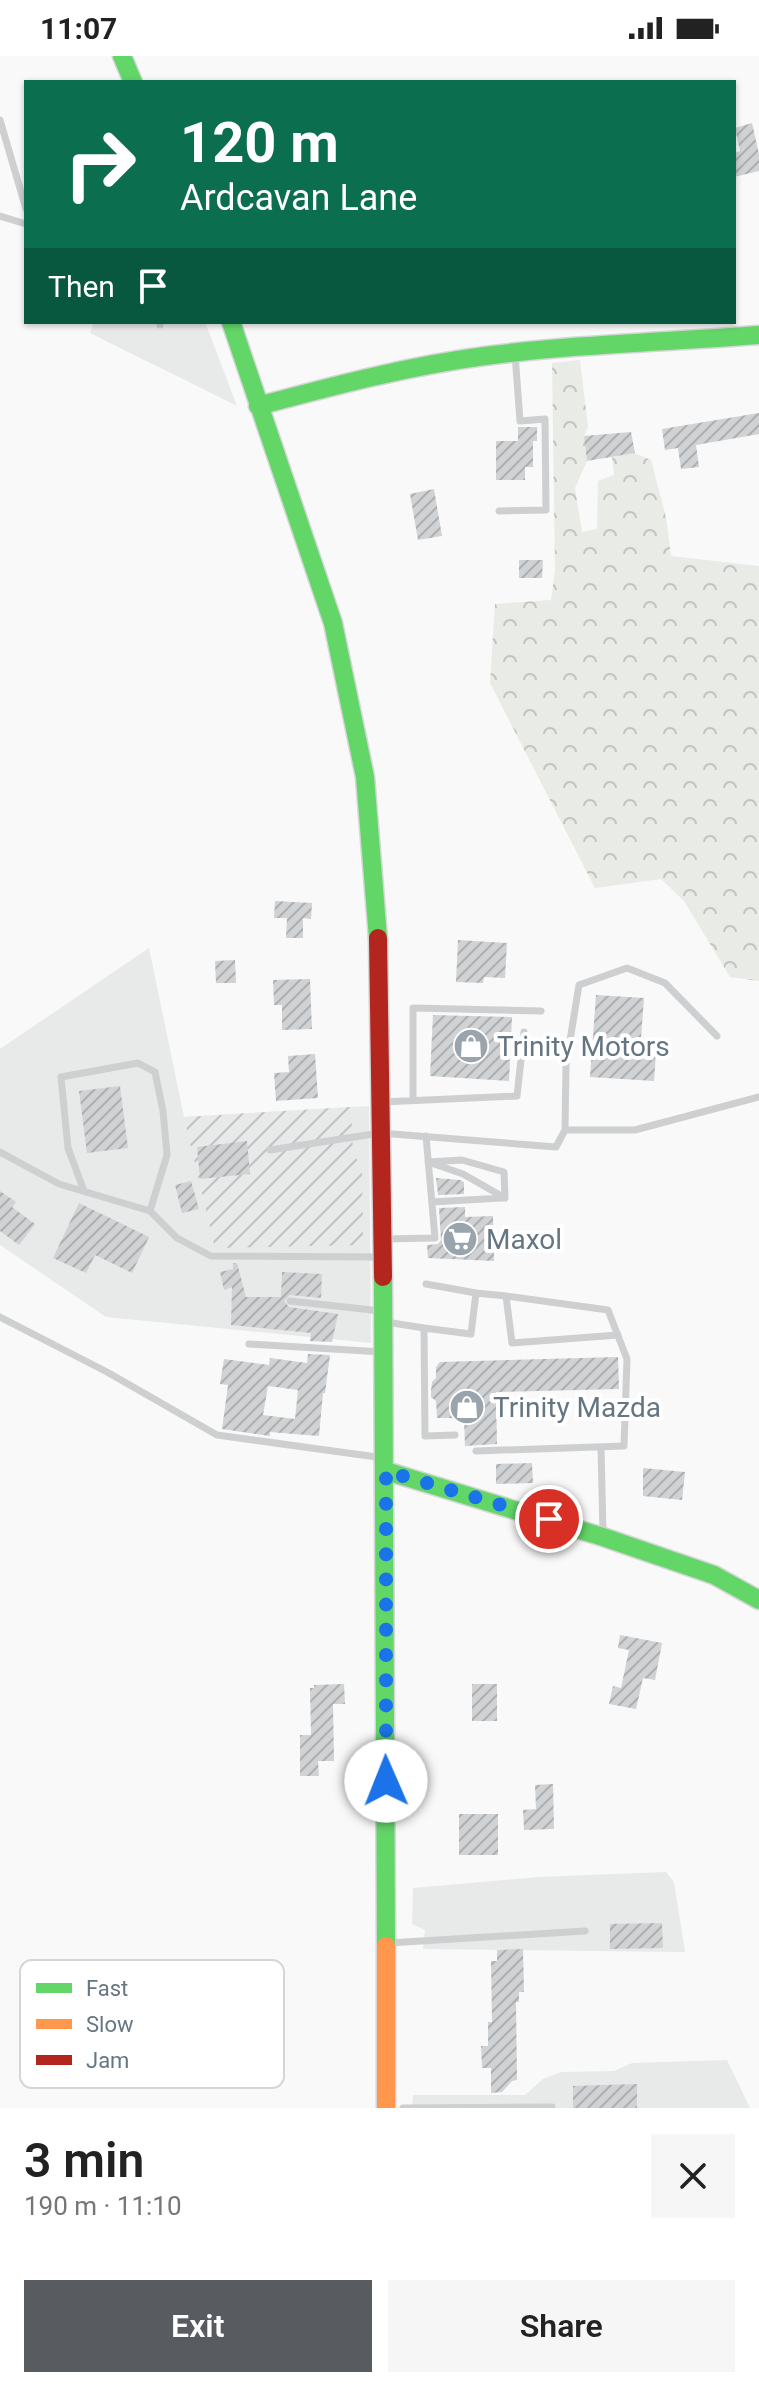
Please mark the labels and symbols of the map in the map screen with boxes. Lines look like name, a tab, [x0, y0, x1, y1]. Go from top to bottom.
shop icon: Trinity Motors	[452, 1027, 490, 1065]
place label: Trinity Motors	[497, 1030, 670, 1063]
supermarket icon: Maxol	[441, 1220, 479, 1258]
place label: Maxol	[486, 1223, 562, 1256]
shop icon: Trinity Mazda	[448, 1388, 486, 1426]
place label: Trinity Mazda	[493, 1391, 661, 1424]
pin	[515, 1485, 583, 1553]
position arrow	[344, 1739, 428, 1823]
legend	[20, 1960, 284, 2088]
text: Fast	[86, 1976, 128, 2001]
text: Slow	[86, 2012, 134, 2037]
text: Jam	[86, 2048, 129, 2073]

